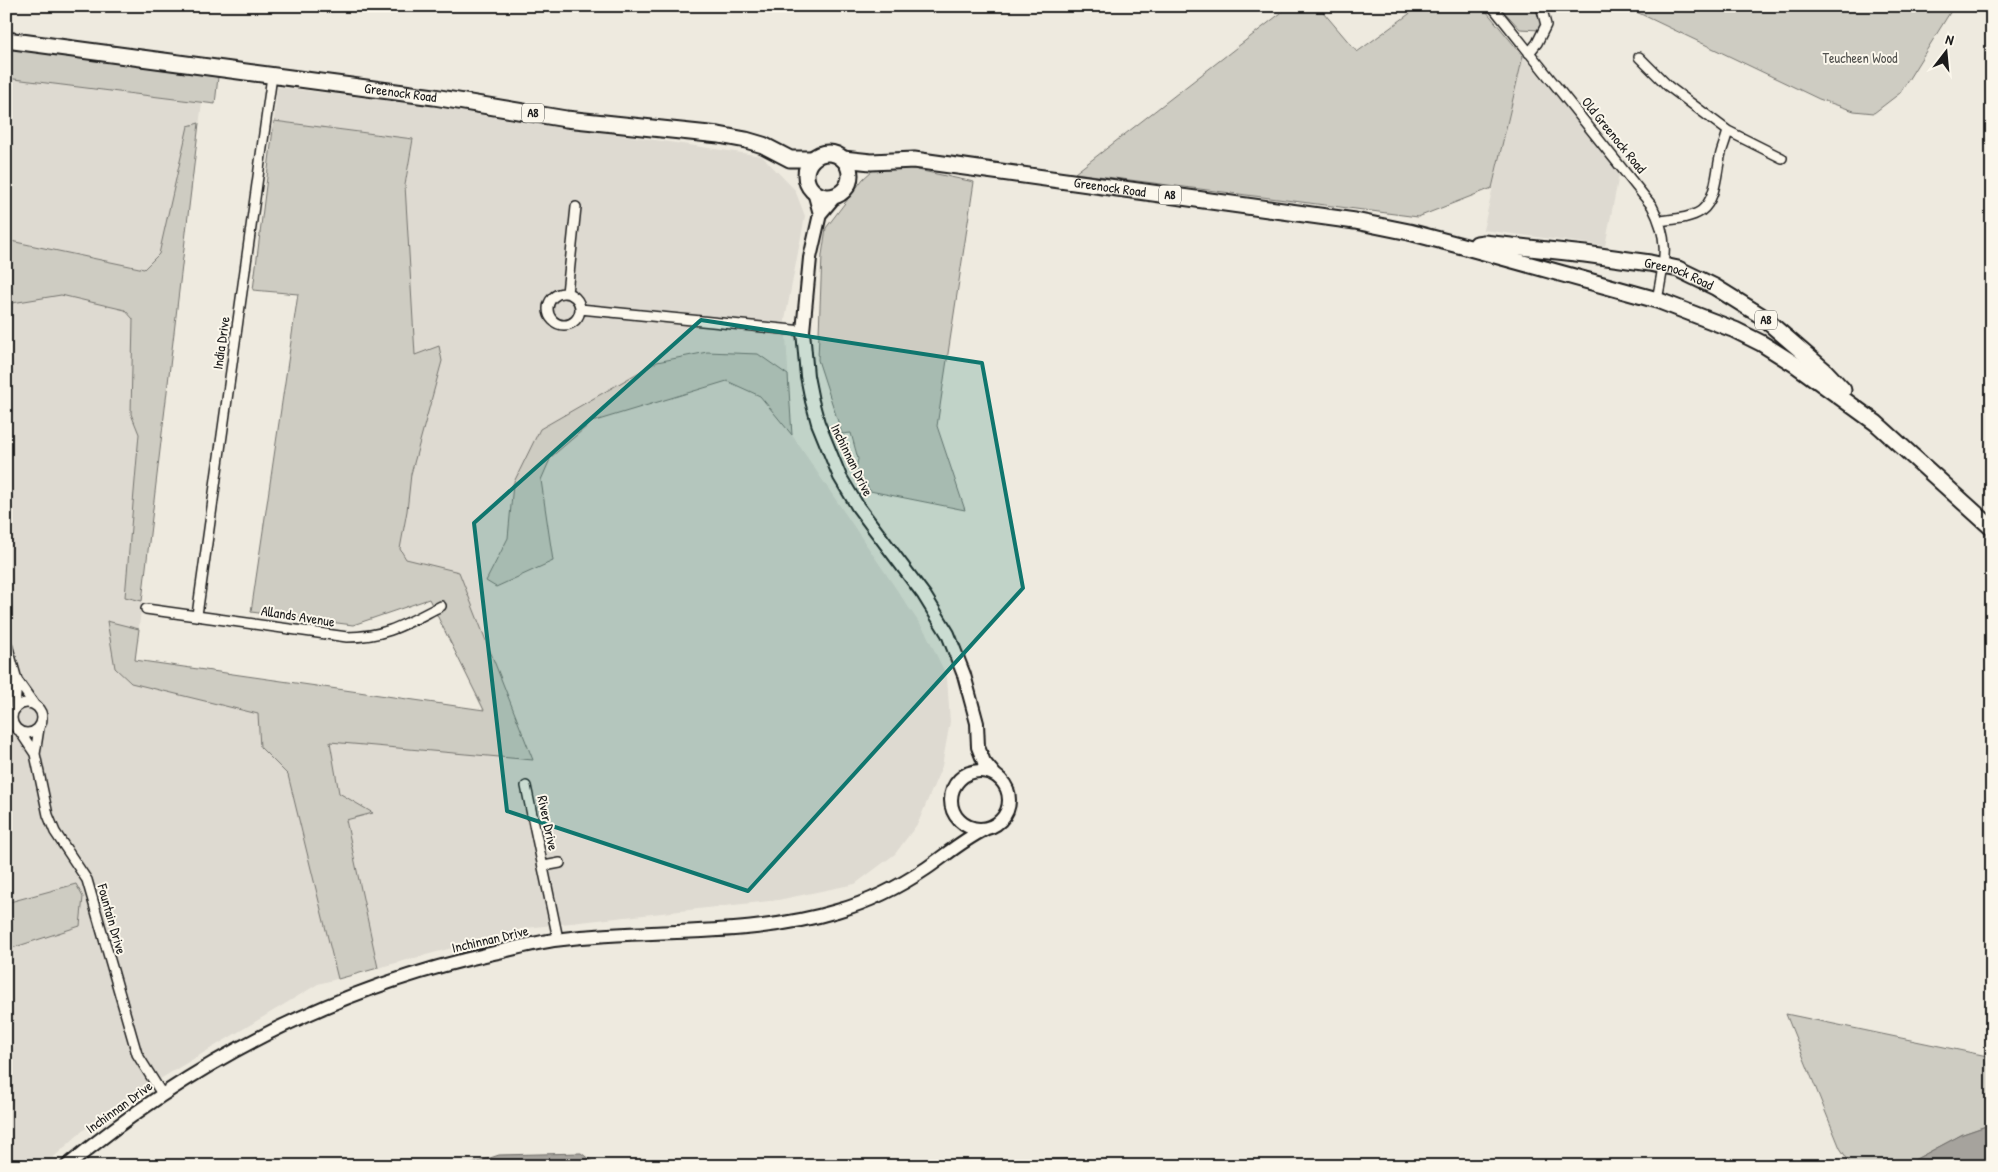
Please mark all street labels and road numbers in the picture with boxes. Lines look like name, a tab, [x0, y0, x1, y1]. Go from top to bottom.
street label: Greenock Road	[363, 78, 438, 106]
street label: Old Greenock Road	[1578, 93, 1651, 177]
road number: A8	[522, 104, 544, 122]
street label: Greenock Road	[1073, 172, 1148, 201]
road number: A8	[1159, 186, 1181, 204]
street label: Greenock Road	[1643, 252, 1717, 294]
road number: A8	[1755, 310, 1777, 330]
street label: India Drive	[207, 315, 234, 371]
street label: Inchinnan Drive	[827, 421, 878, 499]
street label: Allands Avenue	[260, 600, 337, 631]
street label: River Drive	[533, 794, 564, 852]
street label: Fountain Drive	[93, 881, 132, 957]
street label: Inchinnan Drive	[450, 920, 530, 957]
street label: Inchinnan Drive	[82, 1076, 156, 1137]

